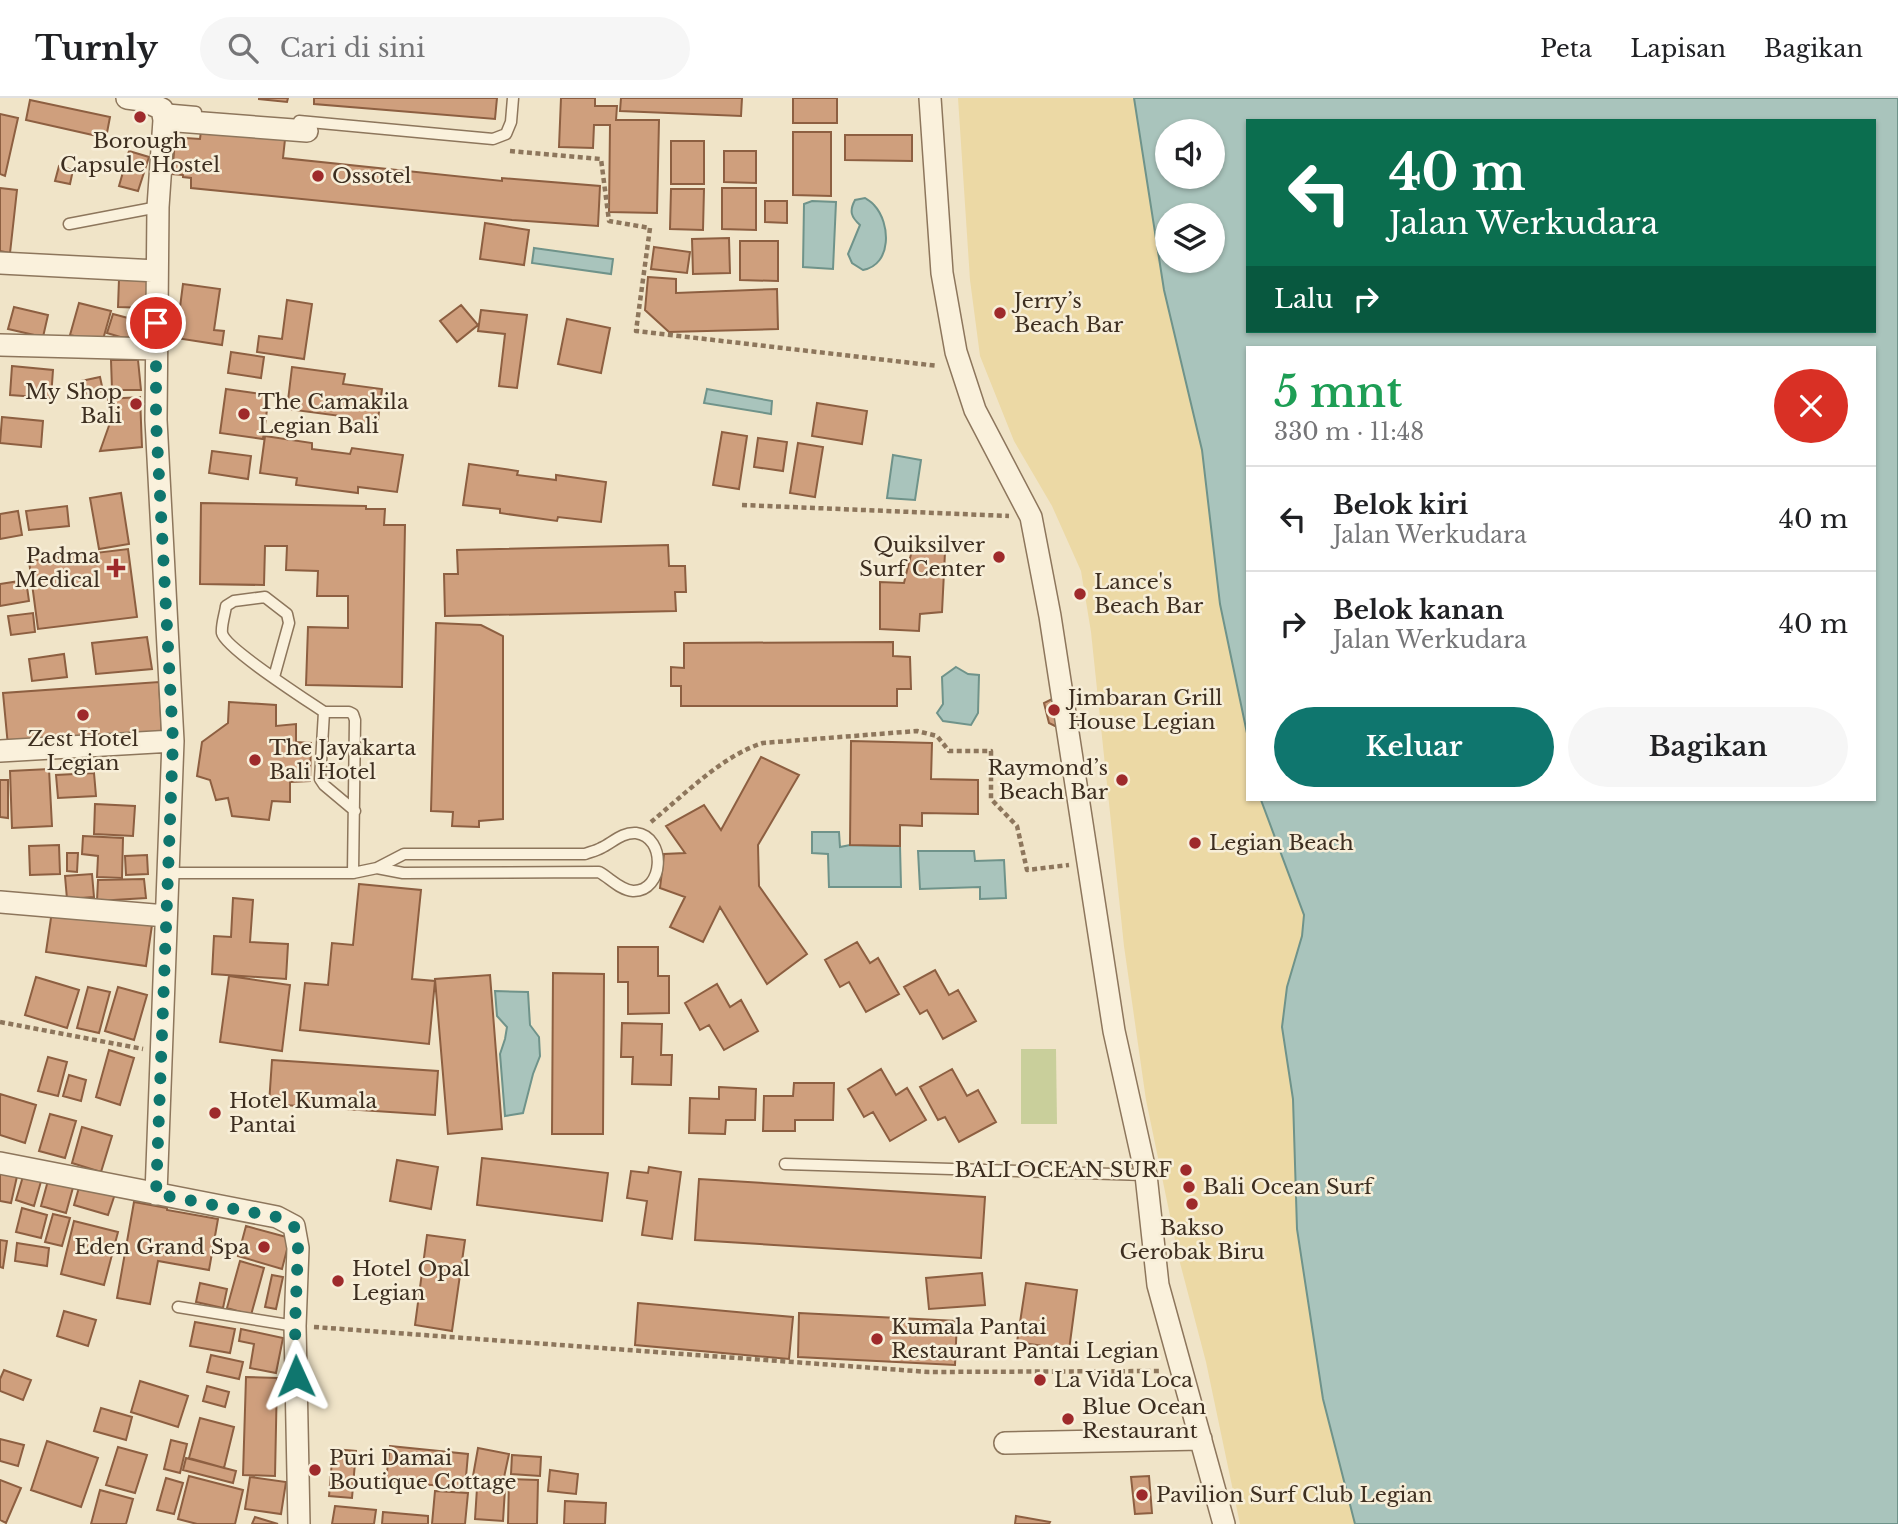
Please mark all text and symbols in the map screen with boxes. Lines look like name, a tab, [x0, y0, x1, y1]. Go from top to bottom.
search box	[200, 17, 690, 80]
text: Turnly	[35, 28, 158, 69]
icon: search	[224, 29, 262, 67]
text: Cari di sini	[280, 32, 425, 64]
text: Peta	[1540, 34, 1592, 63]
text: Lapisan	[1630, 34, 1726, 63]
text: Bagikan	[1764, 34, 1863, 63]
marker: Borough Capsule Hostel	[132, 109, 148, 125]
map controls	[1155, 119, 1225, 273]
button: sound	[1155, 119, 1225, 189]
place label: Borough Capsule Hostel	[60, 128, 220, 178]
text: 40 m	[1389, 142, 1526, 203]
icon: left	[1274, 147, 1365, 238]
place label: Ossotel	[332, 163, 412, 189]
marker: Ossotel	[310, 168, 326, 184]
button: layers	[1155, 203, 1225, 273]
text: Jalan Werkudara	[1389, 203, 1659, 243]
icon: right	[1347, 280, 1385, 318]
text: Lalu	[1274, 283, 1333, 315]
place label: Jerry’s Beach Bar	[1011, 288, 1123, 338]
pin	[126, 293, 186, 353]
icon: arrive	[137, 304, 175, 342]
marker: Jerry’s Beach Bar	[992, 305, 1008, 321]
text: 5 mnt	[1274, 366, 1402, 418]
button: close	[1774, 369, 1848, 443]
place label: My Shop Bali	[25, 379, 122, 429]
place label: The Camakila Legian Bali	[258, 389, 409, 439]
marker: My Shop Bali	[128, 396, 144, 412]
marker: The Camakila Legian Bali	[236, 406, 252, 422]
text: 330 m · 11:48	[1274, 418, 1424, 446]
text: Belok kiri	[1333, 489, 1468, 521]
icon: left	[1274, 500, 1312, 538]
text: 40 m	[1779, 503, 1848, 535]
text: Jalan Werkudara	[1333, 521, 1527, 549]
place label: Quiksilver Surf Center	[859, 532, 985, 582]
place label: Padma Medical	[15, 543, 100, 593]
marker: Quiksilver Surf Center	[991, 549, 1007, 565]
marker: Padma Medical	[106, 558, 126, 578]
place label: Lance's Beach Bar	[1094, 569, 1203, 619]
marker: Lance's Beach Bar	[1072, 586, 1088, 602]
text: Belok kanan	[1333, 594, 1504, 626]
icon: right	[1274, 605, 1312, 643]
text: 40 m	[1779, 608, 1848, 640]
text: Jalan Werkudara	[1333, 626, 1527, 654]
place label: Jimbaran Grill House Legian	[1065, 685, 1223, 735]
marker: Jimbaran Grill House Legian	[1046, 702, 1062, 718]
marker: Zest Hotel Legian	[75, 707, 91, 723]
button: Keluar	[1274, 707, 1554, 787]
button: Bagikan	[1568, 707, 1848, 787]
place label: Zest Hotel Legian	[27, 726, 139, 776]
place label: The Jayakarta Bali Hotel	[269, 735, 417, 785]
marker: The Jayakarta Bali Hotel	[247, 752, 263, 768]
place label: Raymond’s Beach Bar	[987, 755, 1108, 805]
marker: Raymond’s Beach Bar	[1114, 772, 1130, 788]
place label: Legian Beach	[1209, 830, 1354, 856]
marker: Legian Beach	[1187, 835, 1203, 851]
place label: Hotel Kumala Pantai	[229, 1088, 378, 1138]
marker: Hotel Kumala Pantai	[207, 1105, 223, 1121]
place label: BALI OCEAN SURF	[955, 1157, 1172, 1183]
marker: BALI OCEAN SURF	[1178, 1162, 1194, 1178]
place label: Bali Ocean Surf	[1203, 1174, 1375, 1200]
marker: Bali Ocean Surf	[1181, 1179, 1197, 1195]
marker: Bakso Gerobak Biru	[1184, 1196, 1200, 1212]
place label: Bakso Gerobak Biru	[1119, 1215, 1265, 1265]
place label: Eden Grand Spa	[74, 1234, 250, 1260]
marker: Eden Grand Spa	[256, 1239, 272, 1255]
place label: Hotel Opal Legian	[352, 1256, 470, 1306]
marker: Hotel Opal Legian	[330, 1273, 346, 1289]
place label: Kumala Pantai Restaurant Pantai Legian	[891, 1314, 1159, 1364]
marker: Kumala Pantai Restaurant Pantai Legian	[869, 1331, 885, 1347]
position arrow	[259, 1339, 333, 1413]
place label: La Vida Loca	[1054, 1367, 1193, 1393]
marker: La Vida Loca	[1032, 1372, 1048, 1388]
place label: Blue Ocean Restaurant	[1082, 1394, 1206, 1444]
marker: Blue Ocean Restaurant	[1060, 1411, 1076, 1427]
place label: Puri Damai Boutique Cottage	[329, 1445, 516, 1495]
marker: Puri Damai Boutique Cottage	[307, 1462, 323, 1478]
place label: Pavilion Surf Club Legian	[1156, 1482, 1433, 1508]
marker: Pavilion Surf Club Legian	[1134, 1487, 1150, 1503]

